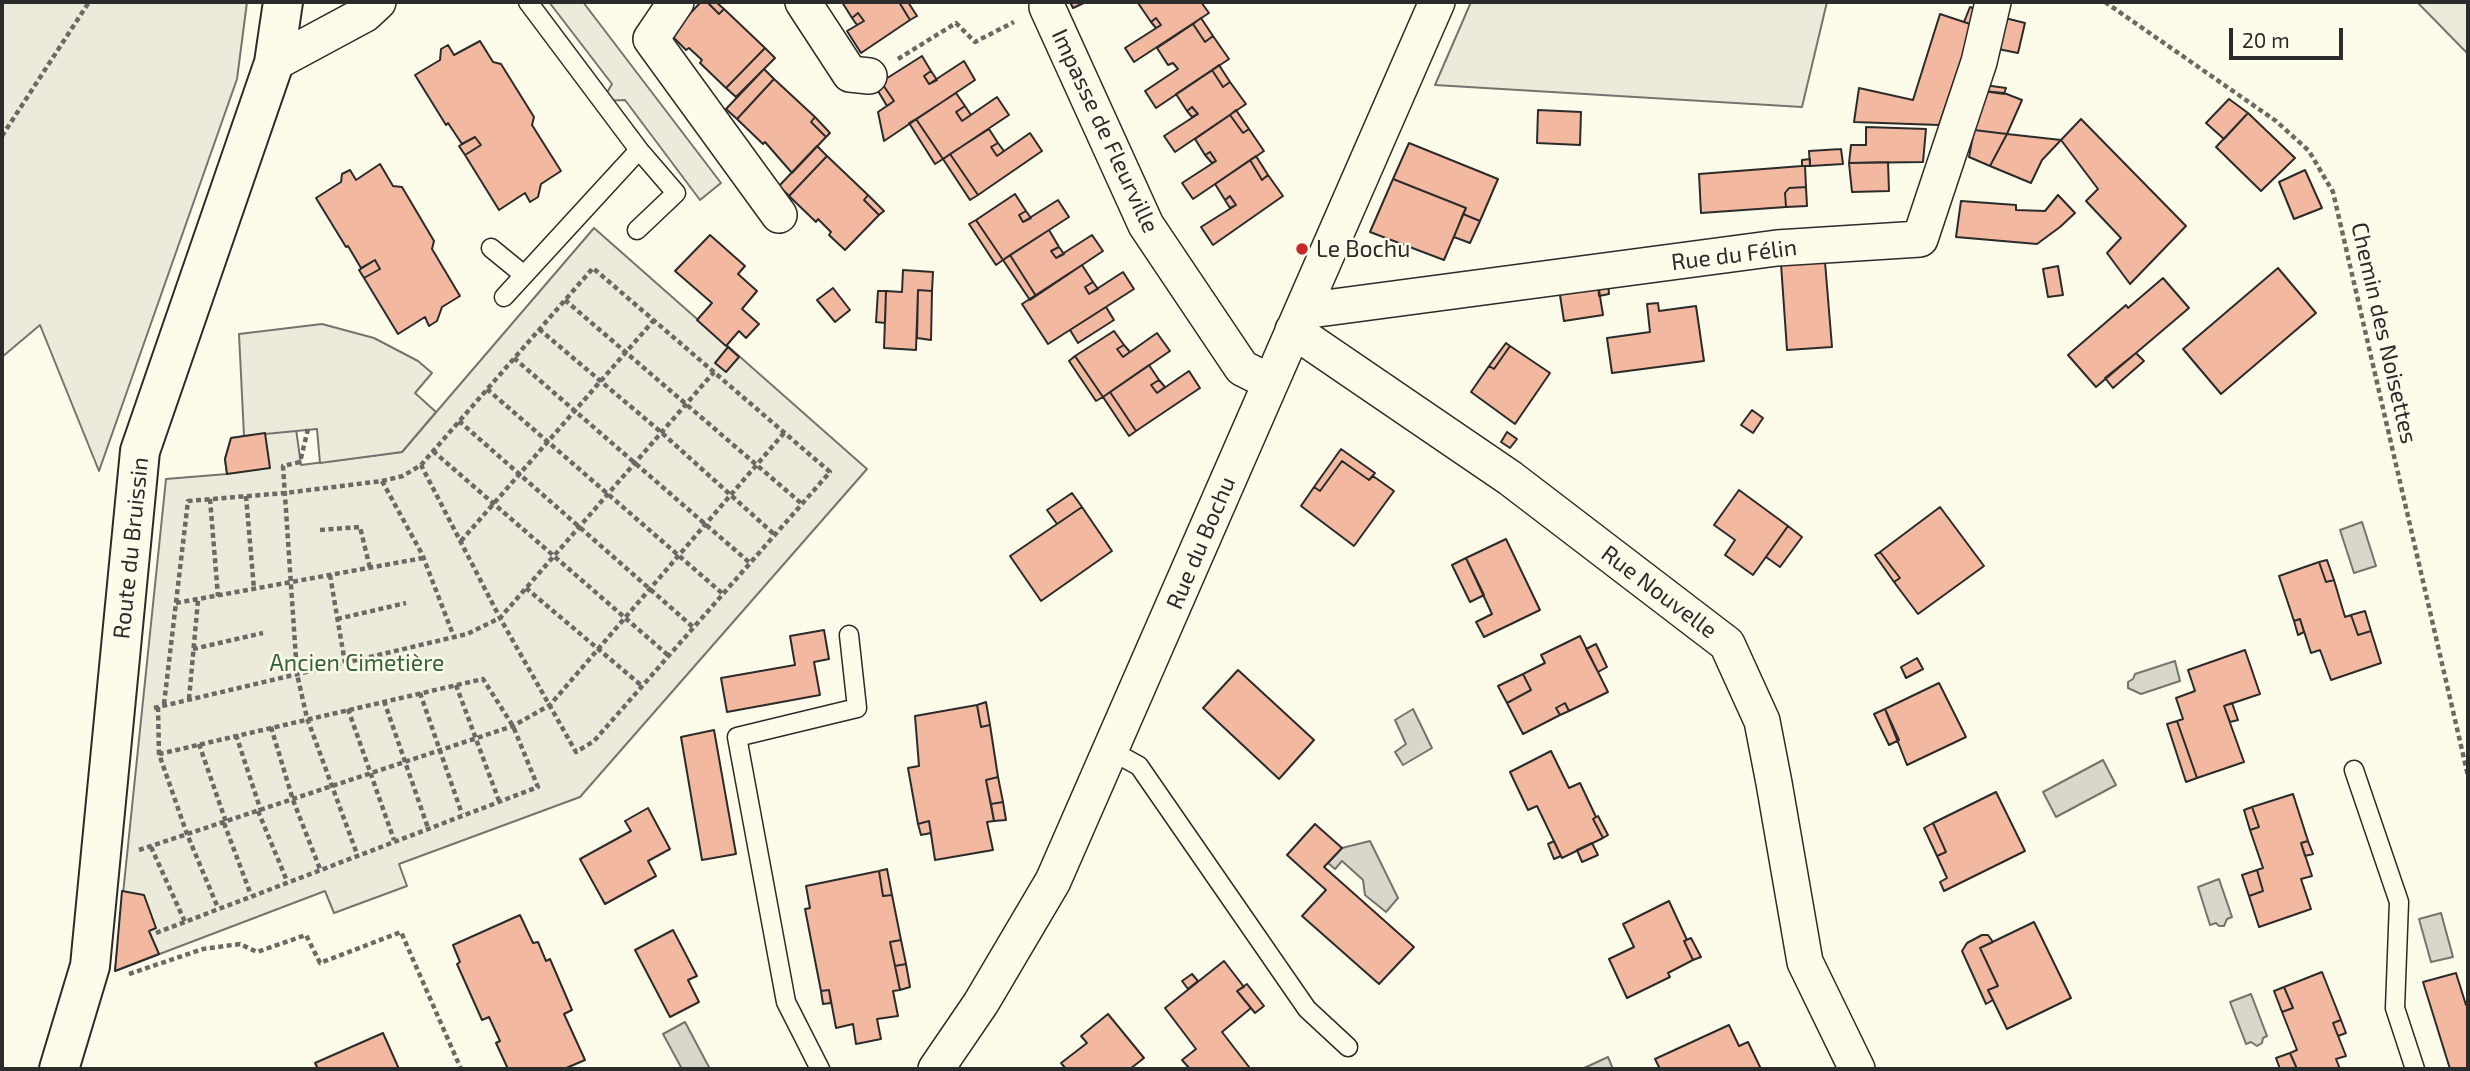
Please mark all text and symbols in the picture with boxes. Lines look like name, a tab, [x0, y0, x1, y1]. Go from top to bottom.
scale bar	[2232, 14, 2346, 58]
street label: Impasse de Fleurville	[1046, 25, 1164, 237]
text: 20 m	[2242, 27, 2290, 52]
street label: Chemin des Noisettes	[2345, 220, 2423, 446]
street label: Rue du Félin	[1670, 234, 1798, 276]
place label: Le Bochu	[1316, 235, 1410, 263]
marker: Le Bochu	[1294, 241, 1310, 257]
street label: Route du Bruissin	[108, 456, 154, 640]
street label: Rue du Bochu	[1161, 473, 1241, 613]
street label: Rue Nouvelle	[1596, 540, 1722, 644]
park label: Ancien Cimetière	[270, 649, 444, 677]

